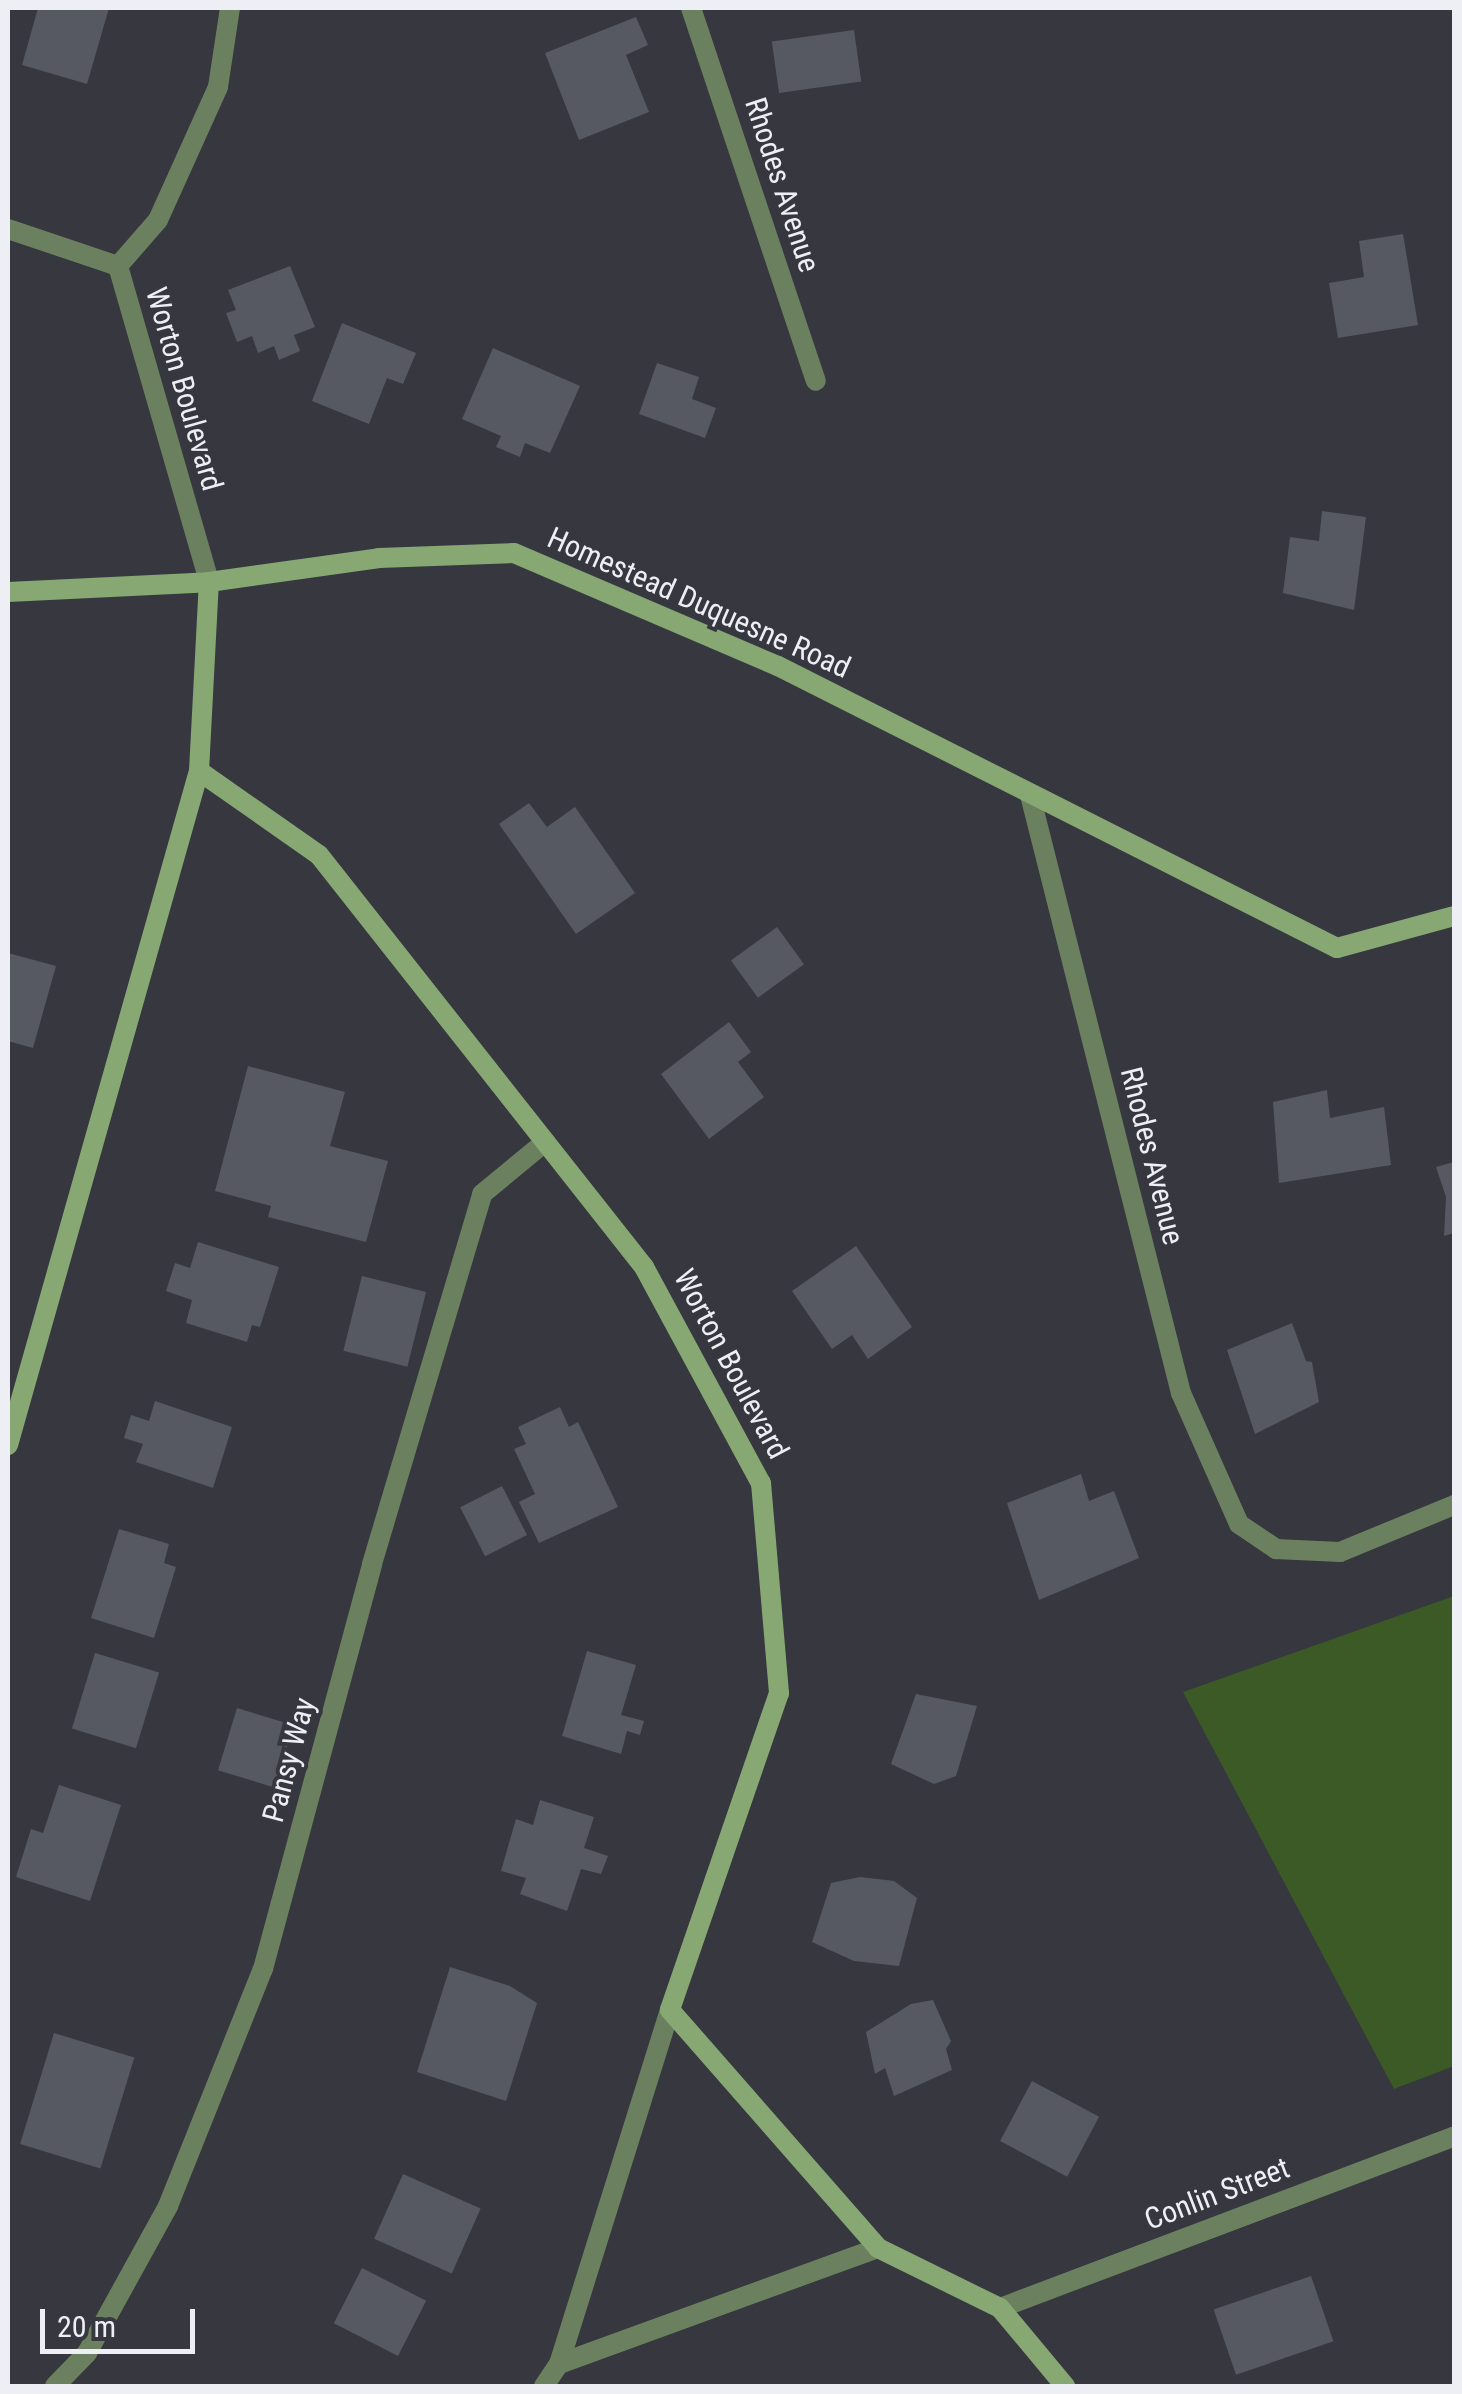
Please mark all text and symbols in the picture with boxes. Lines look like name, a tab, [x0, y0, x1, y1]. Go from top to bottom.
street label: Rhodes Avenue	[737, 93, 827, 277]
street label: Worton Boulevard	[138, 283, 230, 495]
street label: Homestead Duquesne Road	[542, 520, 856, 686]
street label: Rhodes Avenue	[1113, 1064, 1191, 1248]
street label: Worton Boulevard	[666, 1263, 796, 1465]
street label: Pansy Way	[255, 1694, 323, 1826]
street label: Conlin Street	[1140, 2150, 1294, 2238]
scale bar	[45, 2289, 200, 2351]
text: 20 m	[57, 2309, 116, 2344]

